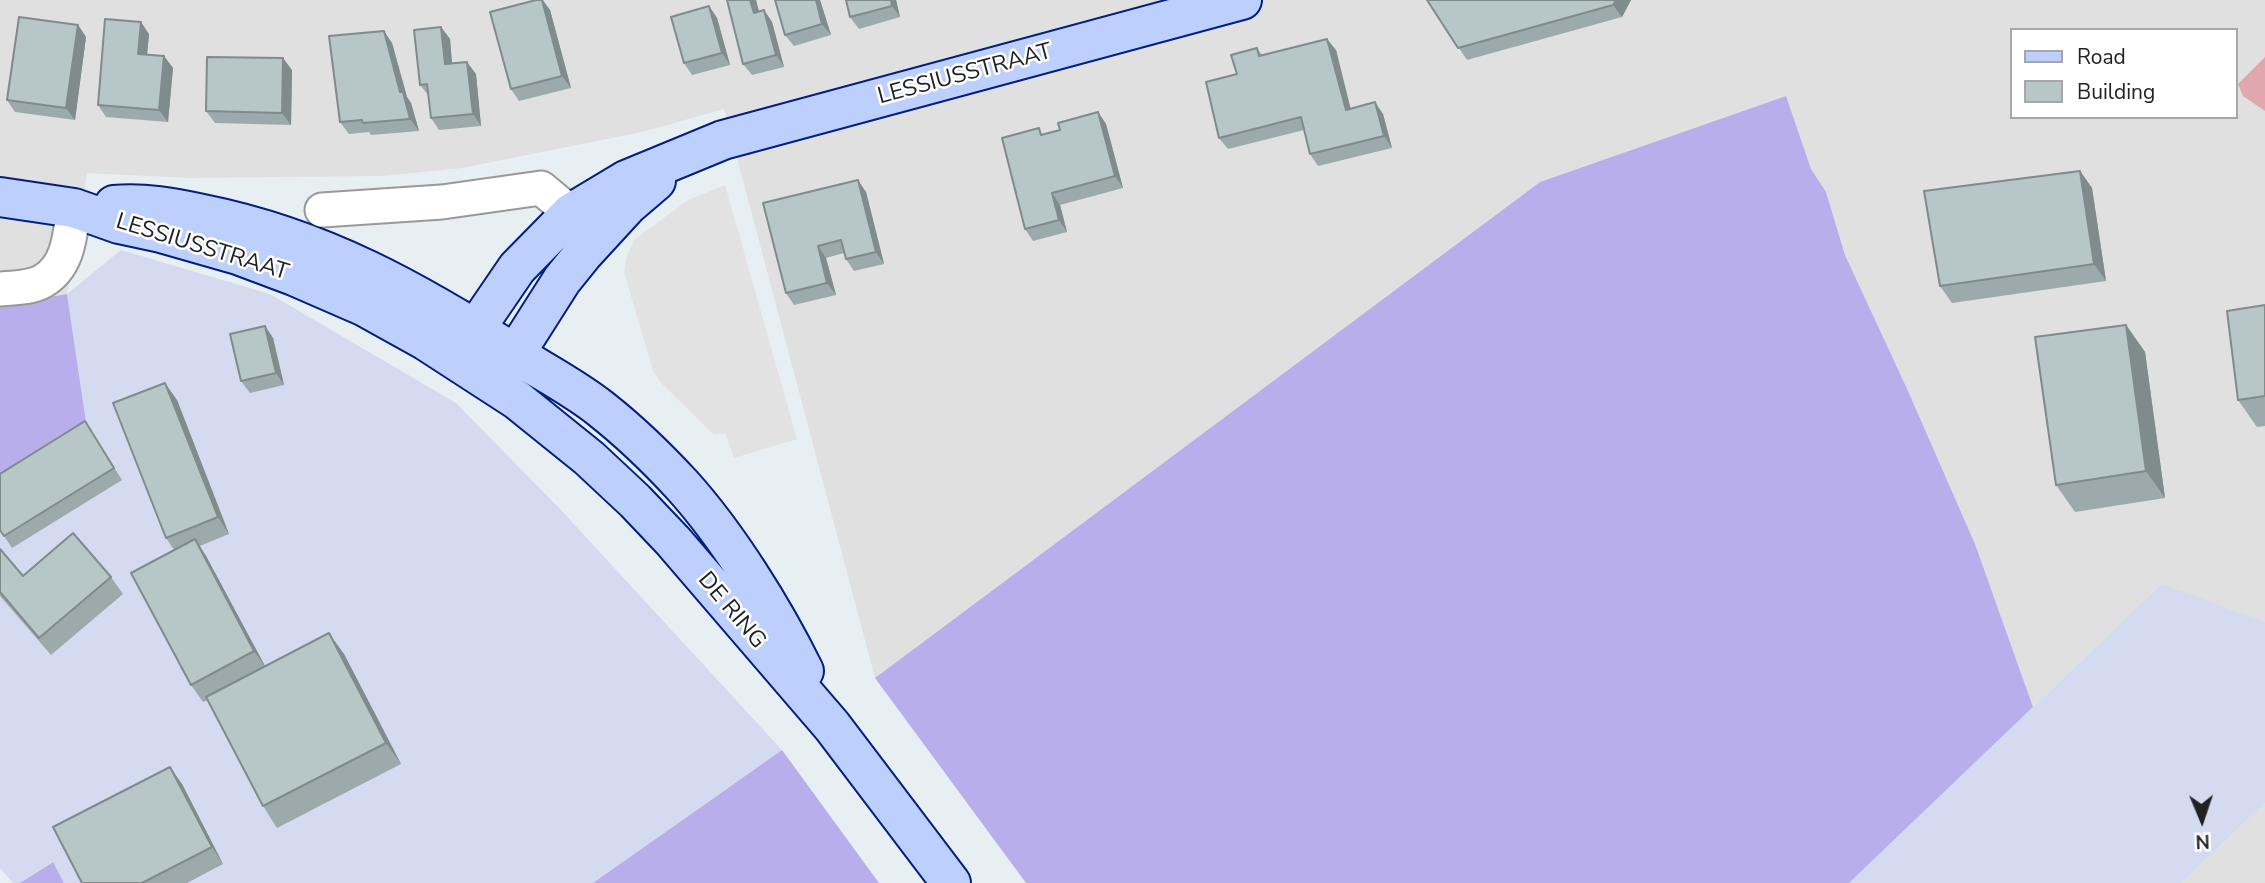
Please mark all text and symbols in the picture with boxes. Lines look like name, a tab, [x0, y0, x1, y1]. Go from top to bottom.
legend	[2010, 28, 2237, 119]
street label: LESSIUSSTRAAT	[875, 38, 1055, 112]
text: Road	[2077, 43, 2126, 71]
text: Building	[2077, 78, 2155, 106]
street label: LESSIUSSTRAAT	[112, 209, 292, 287]
street label: DE RING	[691, 567, 771, 655]
north arrow	[2167, 785, 2237, 855]
text: N	[2195, 828, 2210, 854]

